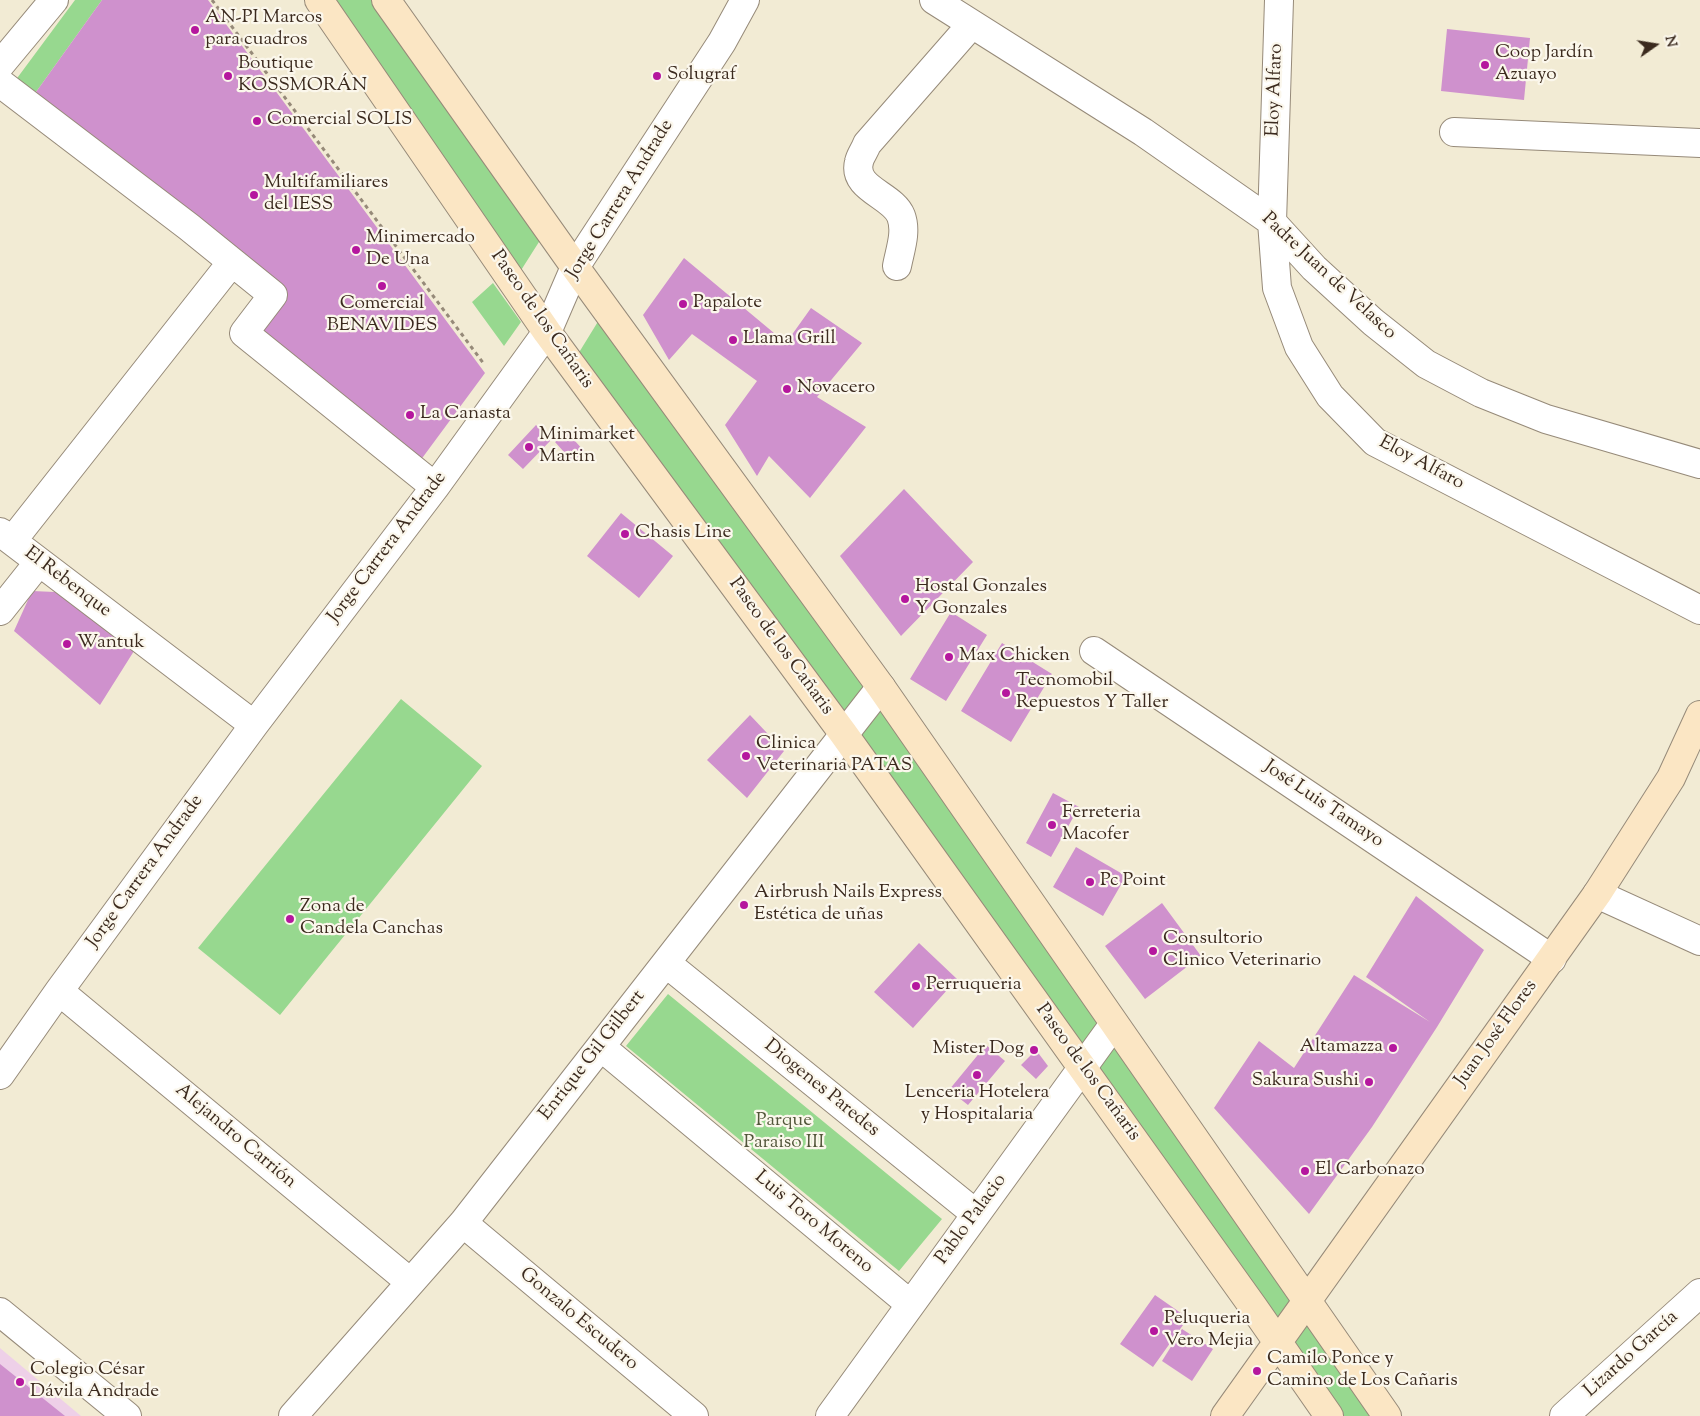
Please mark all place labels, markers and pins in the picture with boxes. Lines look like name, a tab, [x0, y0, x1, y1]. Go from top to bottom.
place label: AN-PI Marcos para cuadros	[205, 8, 322, 52]
marker: AN-PI Marcos para cuadros	[189, 24, 201, 36]
place label: Coop Jardín Azuayo	[1495, 43, 1593, 87]
place label: Boutique KOSSMORÁN	[238, 54, 367, 98]
marker: Coop Jardín Azuayo	[1479, 59, 1491, 71]
place label: Solugraf	[667, 65, 736, 87]
marker: Boutique KOSSMORÁN	[222, 70, 234, 82]
marker: Solugraf	[651, 70, 663, 82]
place label: Comercial SOLIS	[267, 110, 412, 132]
marker: Comercial SOLIS	[251, 115, 263, 127]
place label: Multifamiliares del IESS	[264, 173, 388, 217]
marker: Multifamiliares del IESS	[248, 189, 260, 201]
place label: Minimercado De Una	[366, 228, 475, 272]
marker: Minimercado De Una	[350, 244, 362, 256]
marker: Comercial BENAVIDES	[376, 280, 388, 292]
place label: Papalote	[693, 293, 762, 315]
place label: Comercial BENAVIDES	[327, 294, 437, 338]
marker: Papalote	[677, 298, 689, 310]
place label: Llama Grill	[743, 329, 836, 351]
marker: Llama Grill	[727, 334, 739, 346]
place label: Novacero	[797, 378, 875, 400]
marker: Novacero	[781, 383, 793, 395]
place label: La Canasta	[420, 404, 511, 426]
marker: La Canasta	[404, 409, 416, 421]
place label: Minimarket Martin	[539, 425, 635, 469]
marker: Minimarket Martin	[523, 441, 535, 453]
place label: Chasis Line	[635, 523, 731, 545]
marker: Chasis Line	[619, 528, 631, 540]
place label: Hostal Gonzales Y Gonzales	[915, 577, 1047, 621]
marker: Hostal Gonzales Y Gonzales	[899, 593, 911, 605]
place label: Wantuk	[77, 633, 145, 655]
marker: Wantuk	[61, 638, 73, 650]
place label: Max Chicken	[959, 646, 1070, 668]
marker: Max Chicken	[943, 651, 955, 663]
place label: Tecnomobil Repuestos Y Taller	[1016, 671, 1168, 715]
marker: Tecnomobil Repuestos Y Taller	[1000, 687, 1012, 699]
place label: Clinica Veterinaria PATAS	[756, 734, 912, 778]
marker: Clinica Veterinaria PATAS	[740, 750, 752, 762]
place label: Ferreteria Macofer	[1062, 803, 1141, 847]
marker: Ferreteria Macofer	[1046, 819, 1058, 831]
place label: Pc Point	[1100, 871, 1166, 893]
marker: Pc Point	[1084, 876, 1096, 888]
place label: Airbrush Nails Express Estética de uñas	[754, 883, 942, 927]
place label: Zona de Candela Canchas	[300, 897, 443, 941]
marker: Airbrush Nails Express Estética de uñas	[738, 899, 750, 911]
marker: Zona de Candela Canchas	[284, 913, 296, 925]
place label: Consultorio Clinico Veterinario	[1163, 929, 1321, 973]
marker: Consultorio Clinico Veterinario	[1147, 945, 1159, 957]
place label: Perruqueria	[926, 975, 1021, 997]
marker: Perruqueria	[910, 980, 922, 992]
place label: Altamazza	[1300, 1037, 1383, 1059]
place label: Mister Dog	[932, 1039, 1024, 1061]
marker: Altamazza	[1387, 1042, 1399, 1054]
marker: Mister Dog	[1028, 1044, 1040, 1056]
marker: Lenceria Hotelera y Hospitalaria	[971, 1069, 983, 1081]
place label: Sakura Sushi	[1252, 1071, 1359, 1093]
marker: Sakura Sushi	[1363, 1076, 1375, 1088]
place label: Lenceria Hotelera y Hospitalaria	[905, 1083, 1049, 1127]
place label: El Carbonazo	[1315, 1160, 1425, 1182]
marker: El Carbonazo	[1299, 1165, 1311, 1177]
place label: Peluqueria Vero Mejia	[1164, 1309, 1253, 1353]
marker: Peluqueria Vero Mejia	[1148, 1325, 1160, 1337]
place label: Camilo Ponce y Camino de Los Cañaris	[1267, 1349, 1458, 1393]
place label: Colegio César Dávila Andrade	[30, 1360, 159, 1404]
marker: Camilo Ponce y Camino de Los Cañaris	[1251, 1365, 1263, 1377]
marker: Colegio César Dávila Andrade	[14, 1376, 26, 1388]

